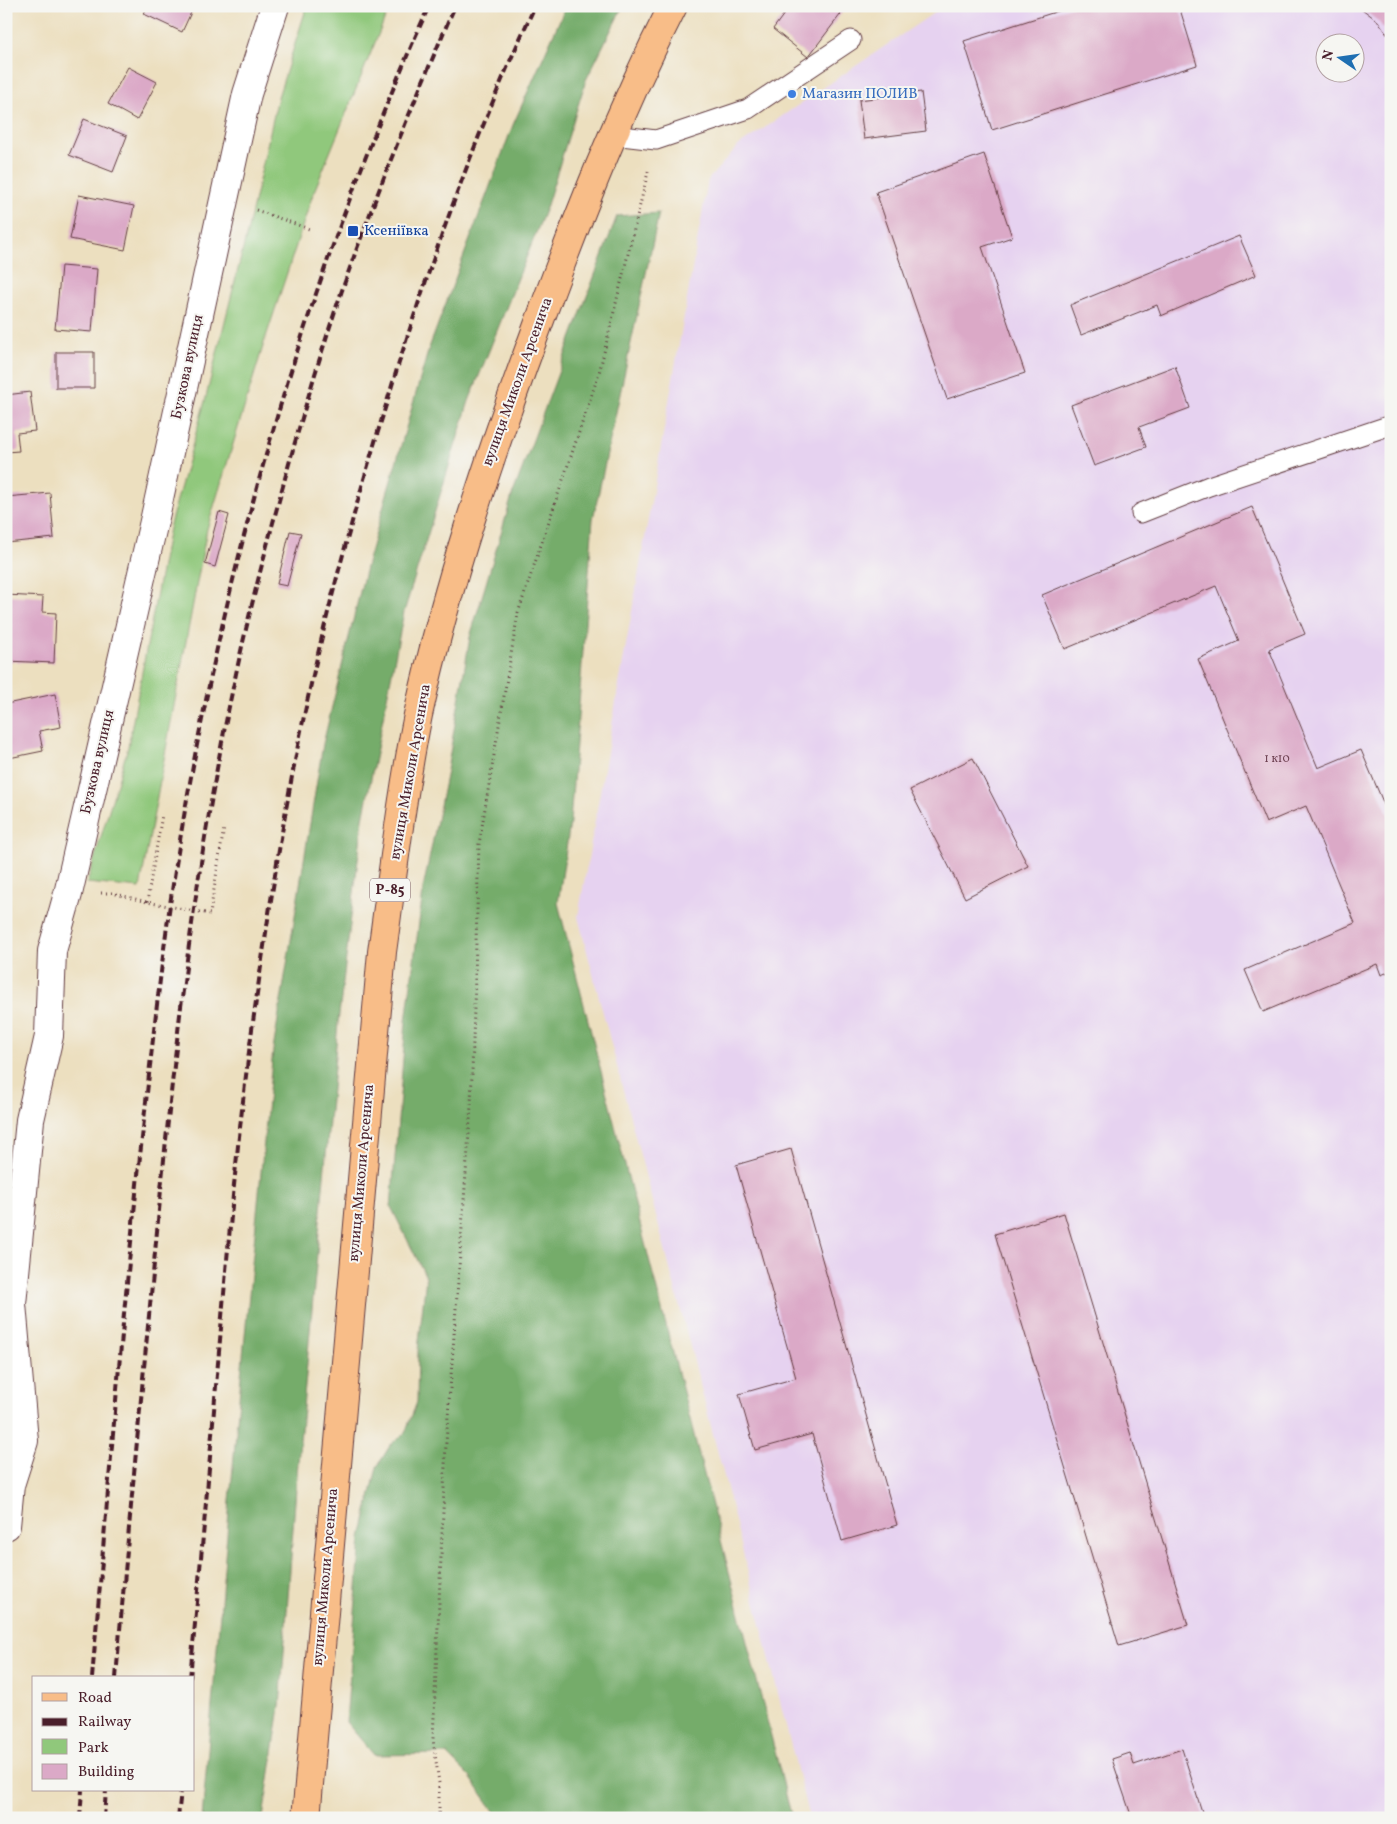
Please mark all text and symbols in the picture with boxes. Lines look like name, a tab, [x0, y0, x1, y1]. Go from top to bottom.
north arrow	[1314, 32, 1364, 82]
text: N	[1318, 48, 1339, 63]
place label: Магазин ПОЛИВ	[802, 84, 918, 105]
marker: Магазин ПОЛИВ	[786, 88, 798, 100]
place label: Ксеніївка	[364, 221, 429, 242]
marker: Ксеніївка	[346, 224, 360, 238]
street label: вулиця Миколи Арсенича	[478, 295, 558, 469]
street label: Бузкова вулиця	[167, 312, 209, 421]
street label: вулиця Миколи Арсенича	[385, 682, 437, 862]
street label: Бузкова вулиця	[76, 707, 120, 816]
house number: 1 к10	[1264, 751, 1290, 767]
road number: Р-85	[370, 878, 410, 902]
street label: вулиця Миколи Арсенича	[344, 1083, 380, 1263]
street label: вулиця Миколи Арсенича	[308, 1487, 344, 1667]
legend	[32, 1676, 195, 1792]
text: Road	[78, 1688, 112, 1709]
text: Railway	[78, 1712, 131, 1733]
text: Park	[78, 1738, 109, 1759]
text: Building	[78, 1762, 135, 1783]

